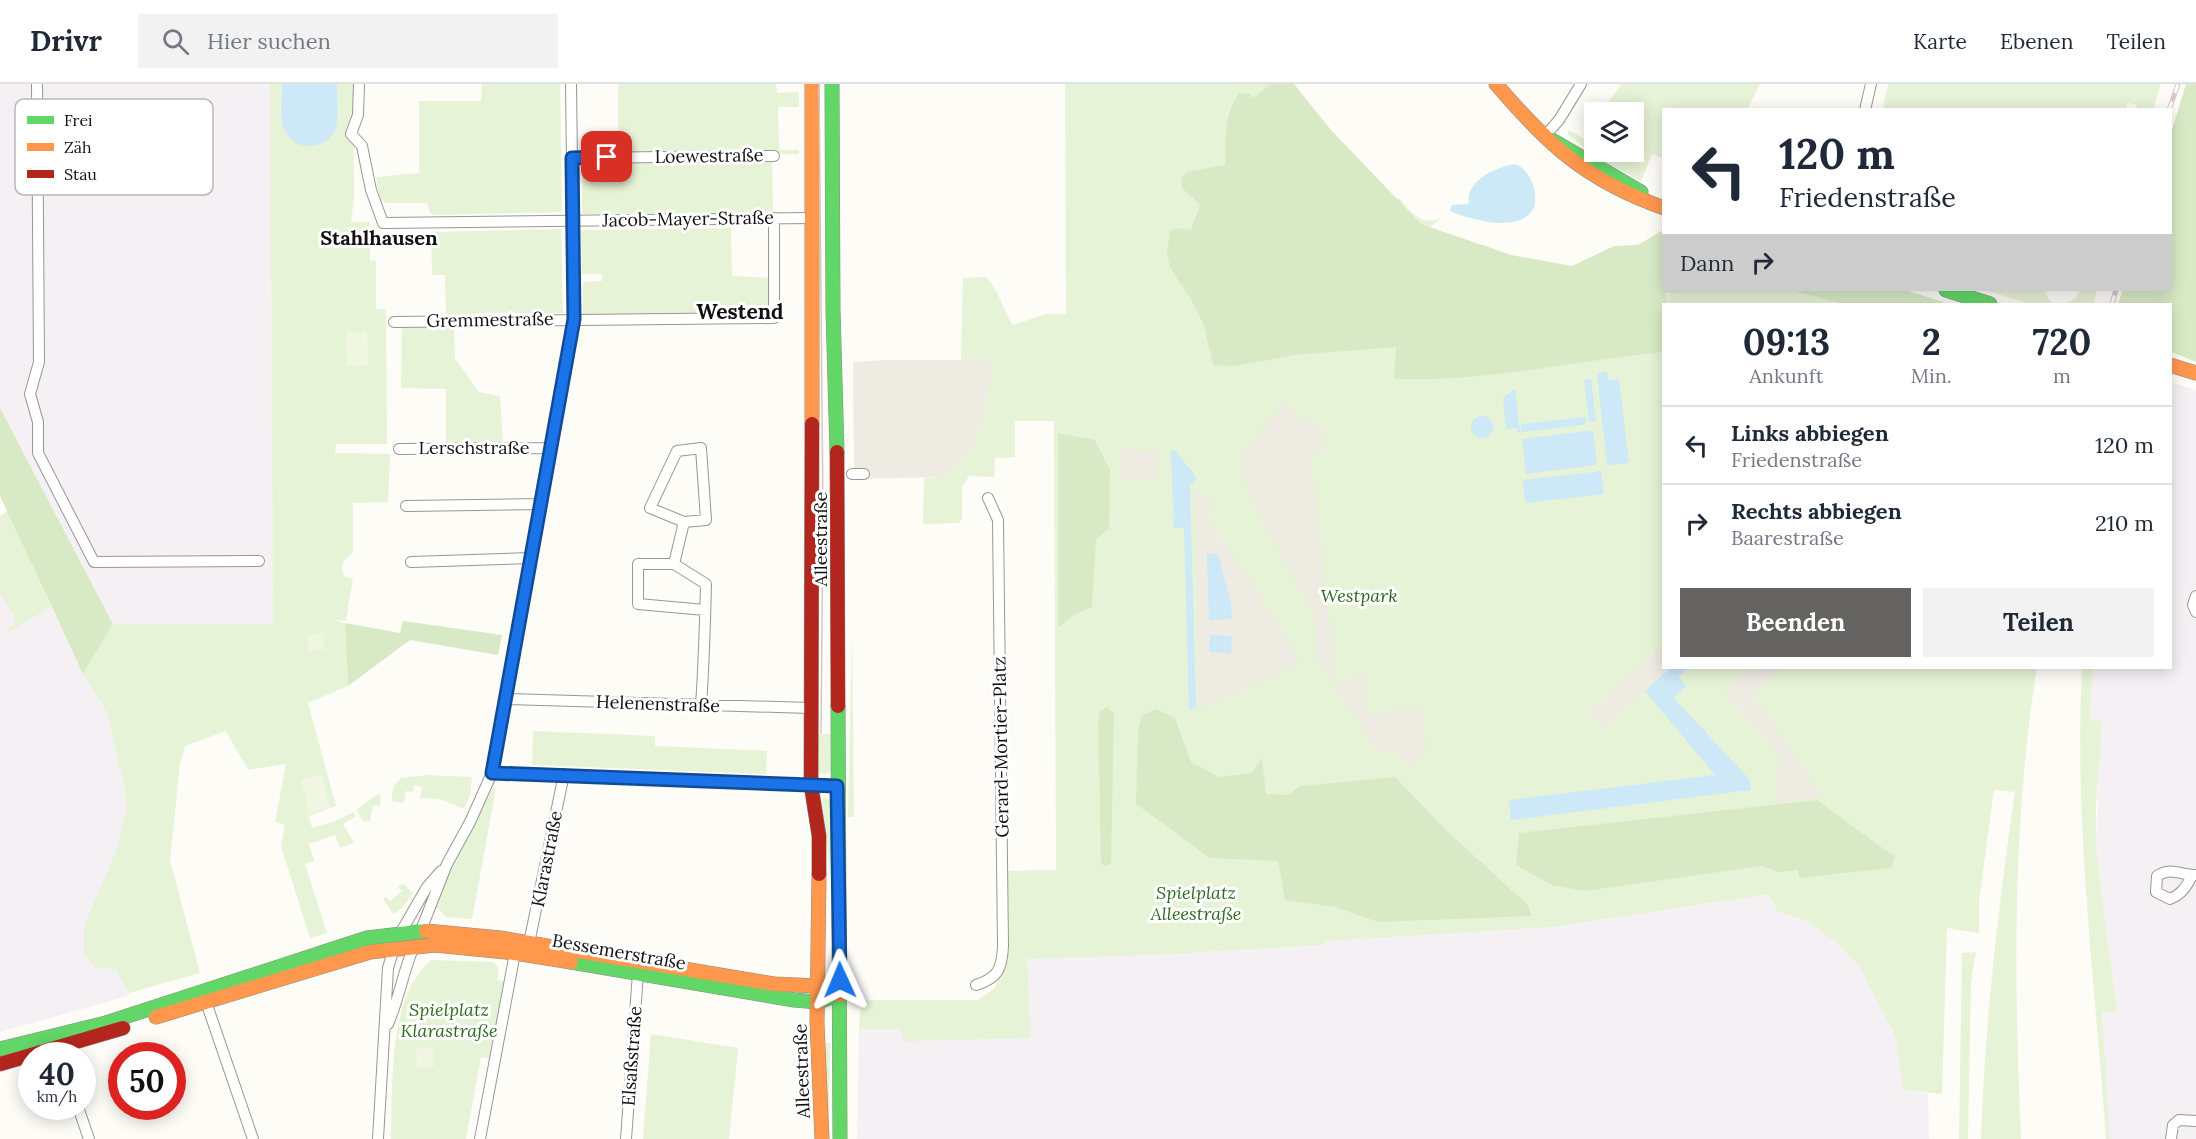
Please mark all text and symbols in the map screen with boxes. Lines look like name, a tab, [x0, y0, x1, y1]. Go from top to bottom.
search box	[138, 14, 558, 68]
text: Drivr	[30, 23, 102, 59]
icon: search	[159, 25, 192, 58]
text: Hier suchen	[207, 27, 331, 55]
text: Karte	[1913, 28, 1967, 55]
text: Ebenen	[2000, 28, 2073, 55]
text: Teilen	[2106, 28, 2166, 55]
legend	[15, 99, 213, 195]
map controls	[1584, 102, 1644, 162]
button: layers	[1584, 102, 1644, 162]
text: Frei	[64, 110, 93, 130]
text: 120 m	[1779, 127, 1895, 181]
pin	[581, 131, 632, 182]
icon: left	[1680, 132, 1758, 210]
text: Zäh	[64, 137, 92, 157]
icon: arrive	[590, 140, 623, 173]
street label: Loewestraße	[654, 143, 764, 168]
text: Stau	[64, 164, 97, 184]
text: Friedenstraße	[1779, 180, 1956, 214]
street label: Jacob-Mayer-Straße	[601, 205, 774, 232]
district label: Stahlhausen	[320, 225, 438, 250]
icon: right	[1746, 246, 1779, 279]
text: Dann	[1680, 249, 1734, 277]
district label: Westend	[696, 298, 784, 325]
street label: Gremmestraße	[426, 307, 554, 332]
text: 09:13	[1743, 319, 1830, 365]
text: 2	[1922, 319, 1941, 365]
text: 720	[2032, 319, 2091, 365]
text: Ankunft	[1749, 363, 1823, 388]
text: Min.	[1911, 363, 1952, 388]
text: m	[2053, 363, 2071, 388]
text: Links abbiegen	[1731, 419, 1889, 447]
icon: left	[1680, 429, 1713, 462]
text: 120 m	[2095, 431, 2154, 459]
street label: Lerschstraße	[419, 436, 530, 459]
text: Friedenstraße	[1731, 447, 1862, 472]
street label: Alleestraße	[809, 491, 832, 587]
text: Rechts abbiegen	[1731, 497, 1902, 525]
icon: right	[1680, 507, 1713, 540]
text: 210 m	[2095, 509, 2154, 537]
text: Baarestraße	[1731, 525, 1844, 550]
park label: Westpark	[1320, 584, 1398, 607]
button: Beenden	[1680, 588, 1911, 657]
button: Teilen	[1923, 588, 2154, 657]
street label: Gerard-Mortier-Platz	[987, 656, 1014, 838]
street label: Helenenstraße	[596, 690, 721, 717]
street label: Klarastraße	[526, 809, 567, 909]
park label: Spielplatz Alleestraße	[1150, 881, 1241, 925]
street label: Bessemerstraße	[550, 928, 688, 975]
position arrow	[808, 948, 872, 1012]
park label: Spielplatz Klarastraße	[400, 998, 498, 1042]
street label: Elsaßstraße	[617, 1005, 646, 1107]
street label: Alleestraße	[788, 1023, 815, 1120]
speed limit sign: 50	[108, 1042, 186, 1120]
text: 40	[39, 1055, 75, 1093]
text: km/h	[37, 1087, 77, 1106]

